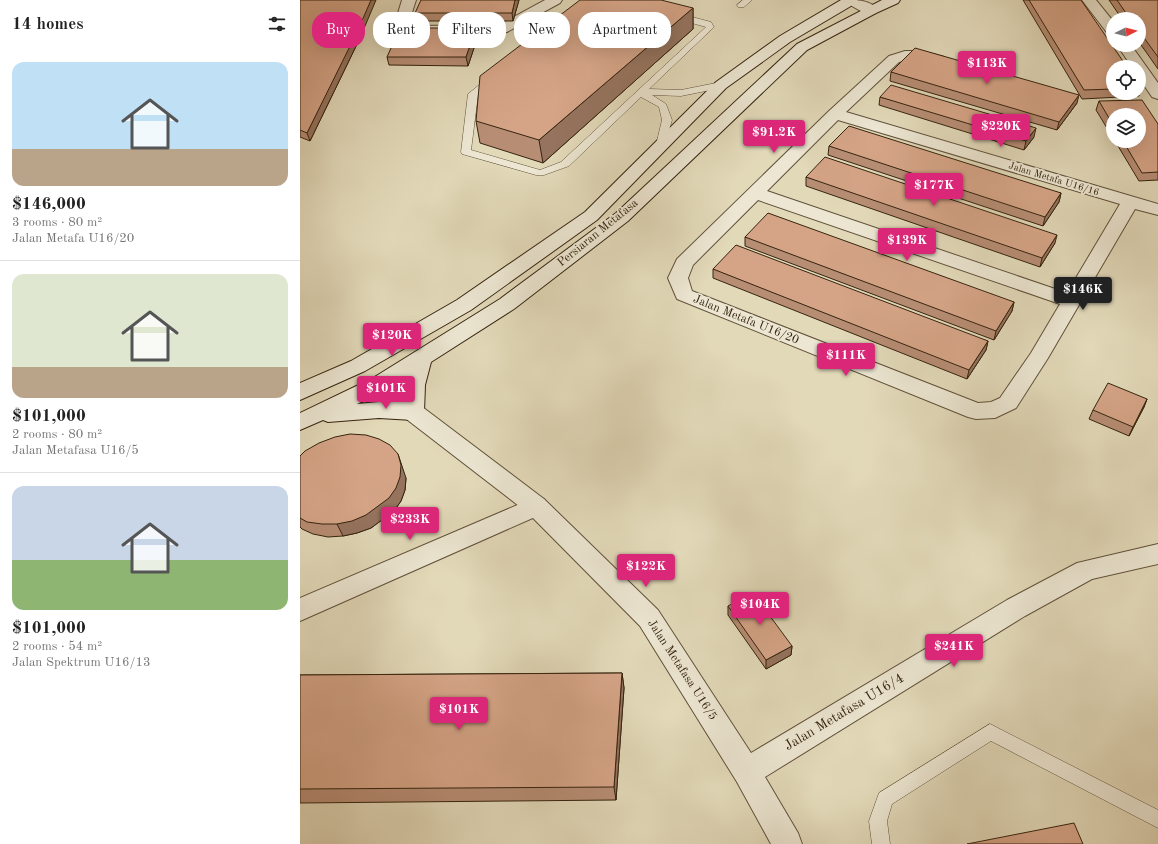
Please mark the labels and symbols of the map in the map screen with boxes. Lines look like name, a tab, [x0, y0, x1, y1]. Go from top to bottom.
north arrow	[1106, 12, 1146, 52]
pin: $113K	[959, 51, 1015, 85]
pin: $220K	[973, 114, 1029, 148]
pin: $91.2K	[741, 120, 807, 154]
street label: Jalan Metafa U16/16	[1008, 160, 1101, 198]
pin: $177K	[906, 173, 962, 207]
street label: Persiaran Metafasa	[555, 197, 641, 269]
pin: $139K	[879, 228, 935, 262]
pin: $146K	[1055, 277, 1111, 311]
street label: Jalan Metafa U16/20	[691, 293, 801, 347]
pin: $120K	[364, 323, 420, 357]
pin: $111K	[818, 343, 874, 377]
pin: $101K	[358, 376, 414, 410]
pin: $233K	[382, 507, 438, 541]
pin: $122K	[618, 554, 674, 588]
pin: $104K	[732, 592, 788, 626]
street label: Jalan Metafasa U16/5	[645, 617, 720, 722]
pin: $241K	[926, 634, 982, 668]
street label: Jalan Metafasa U16/4	[782, 671, 906, 753]
pin: $101K	[431, 697, 487, 731]

